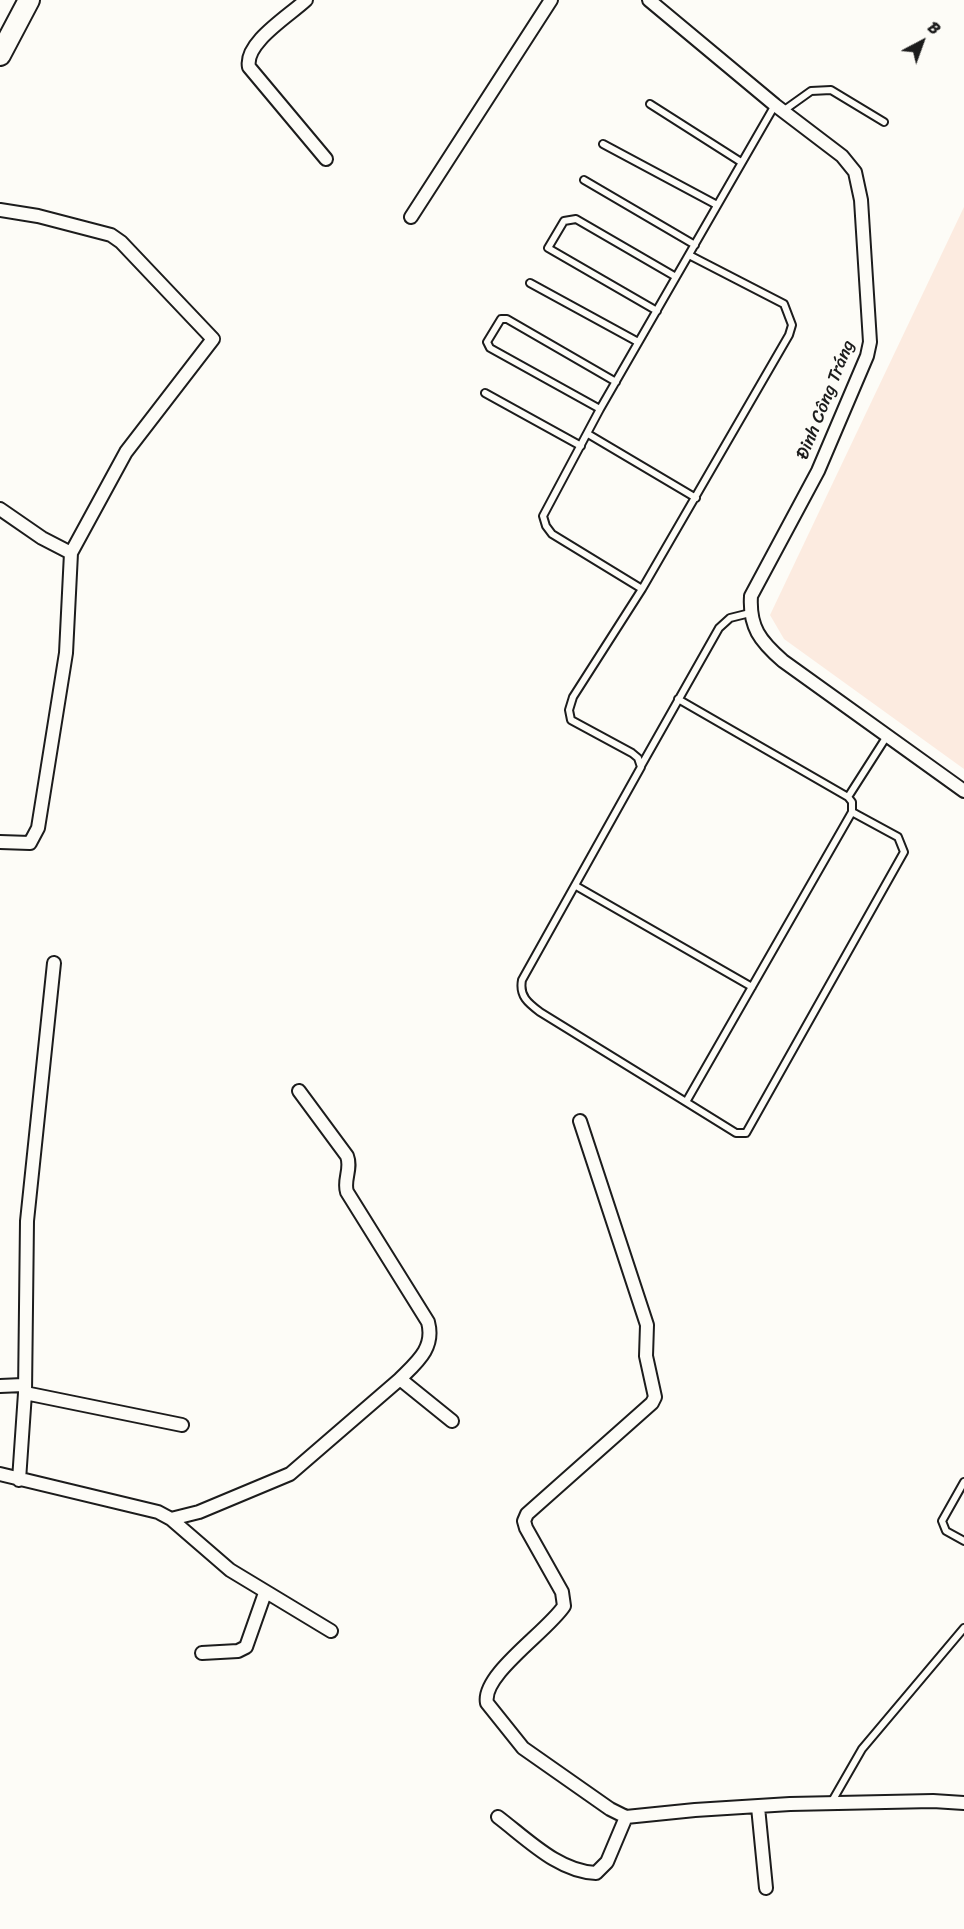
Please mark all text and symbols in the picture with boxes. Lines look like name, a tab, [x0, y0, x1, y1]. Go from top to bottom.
north arrow	[892, 12, 952, 72]
text: B	[921, 14, 947, 42]
street label: Đinh Công Tráng	[792, 337, 860, 463]

